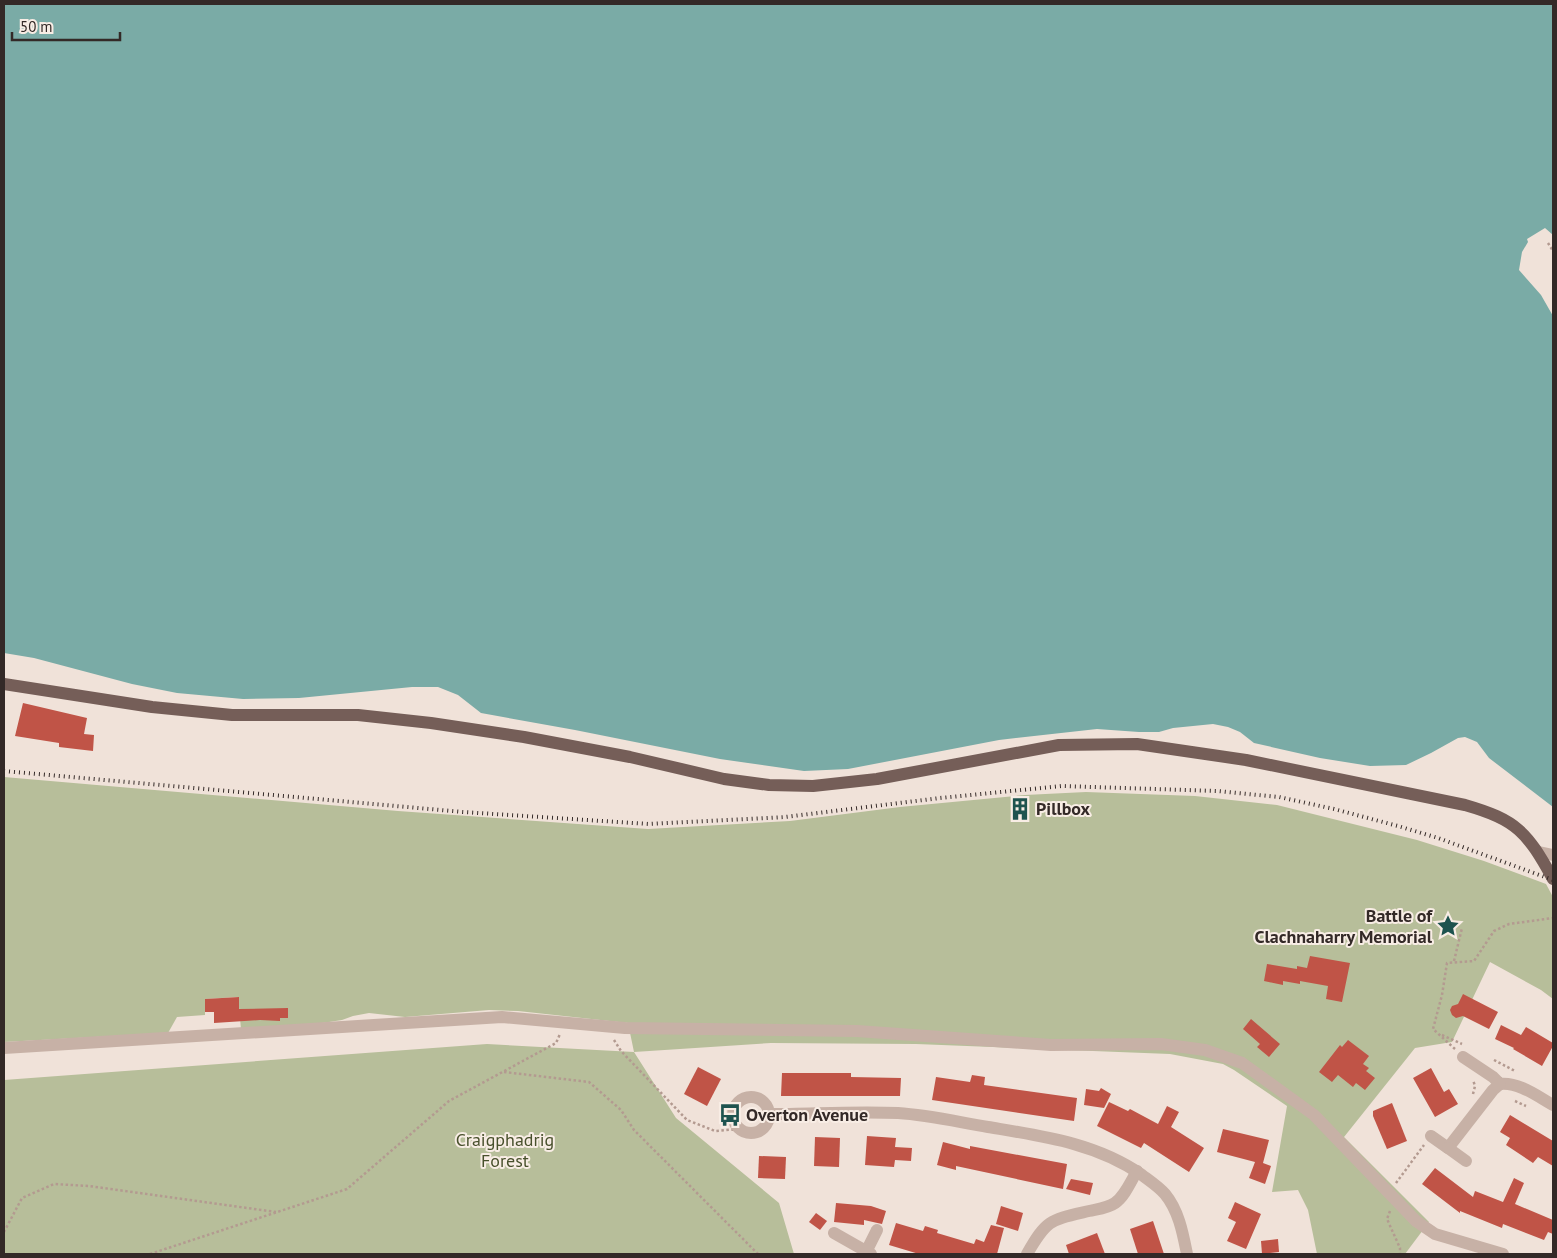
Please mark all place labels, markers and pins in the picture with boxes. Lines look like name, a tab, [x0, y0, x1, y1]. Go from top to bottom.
building icon: Pillbox	[1007, 796, 1033, 822]
place label: Pillbox	[1036, 797, 1091, 820]
place label: Battle of Clachnaharry Memorial	[1254, 904, 1433, 948]
place icon: Battle of Clachnaharry Memorial	[1435, 913, 1461, 939]
bus stop icon: Overton Avenue	[717, 1102, 743, 1128]
place label: Overton Avenue	[746, 1103, 868, 1126]

